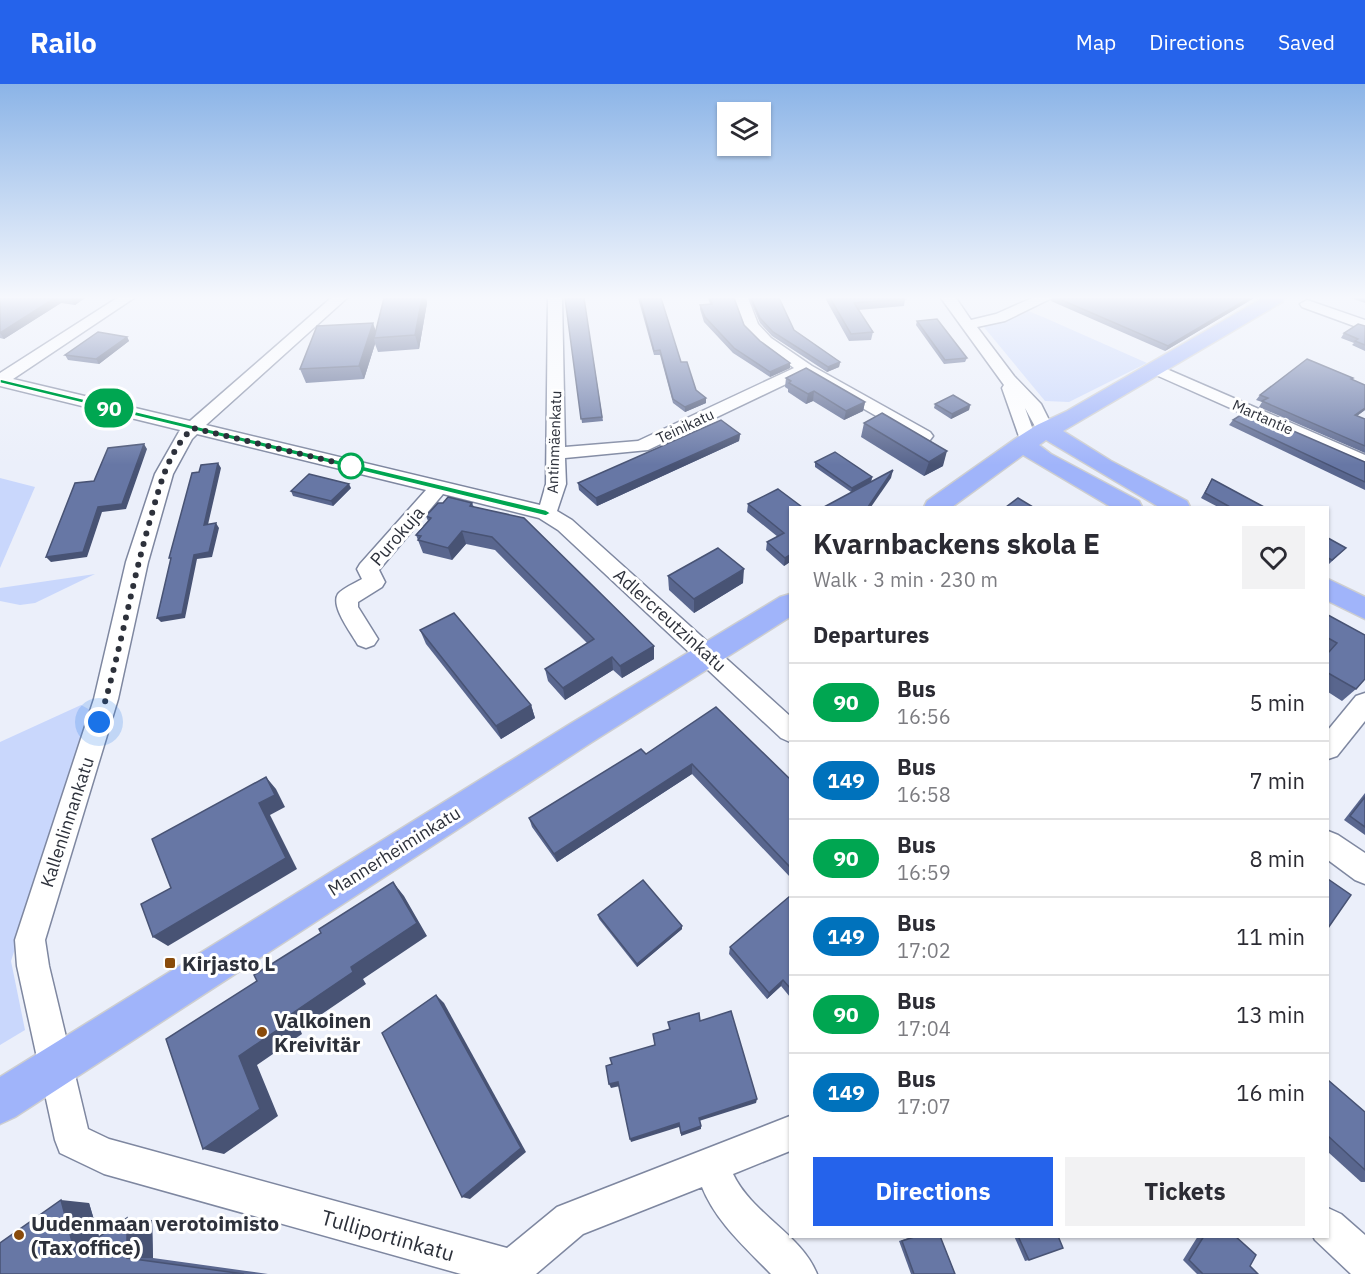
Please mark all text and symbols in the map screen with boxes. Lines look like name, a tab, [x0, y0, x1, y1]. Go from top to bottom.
text: Railo	[30, 24, 97, 61]
text: Map	[1076, 28, 1116, 56]
text: Directions	[1149, 28, 1245, 56]
text: Saved	[1278, 28, 1335, 56]
map controls	[717, 102, 771, 156]
button: layers	[717, 102, 771, 156]
line badge: 90	[82, 388, 136, 428]
street label: Antinmäenkatu	[543, 390, 565, 494]
text: 90	[96, 394, 122, 422]
street label: Martantie	[1230, 395, 1296, 439]
street label: Teinikatu	[653, 404, 717, 448]
unlabelled marker	[338, 453, 364, 479]
street label: Purokuja	[365, 501, 429, 570]
text: Kvarnbackens skola E	[813, 525, 1100, 562]
button: heart	[1242, 526, 1305, 589]
street label: Adlercreutzinkatu	[609, 563, 731, 677]
text: Walk · 3 min · 230 m	[813, 566, 998, 593]
text: Departures	[813, 620, 929, 649]
text: Bus	[897, 674, 936, 703]
text: 90	[833, 688, 859, 716]
text: 5 min	[1249, 688, 1305, 717]
text: 16:56	[897, 703, 951, 730]
your location	[84, 707, 114, 737]
text: Bus	[897, 752, 936, 781]
street label: Kallenlinnankatu	[35, 754, 99, 890]
text: 149	[827, 766, 865, 794]
text: 7 min	[1249, 766, 1305, 795]
text: 16:58	[897, 781, 951, 808]
street label: Mannerheiminkatu	[324, 801, 464, 901]
text: Bus	[897, 830, 936, 859]
text: 90	[833, 844, 859, 872]
text: 8 min	[1249, 844, 1305, 873]
text: 16:59	[897, 859, 951, 886]
text: Bus	[897, 908, 936, 937]
text: 149	[827, 922, 865, 950]
text: 11 min	[1236, 922, 1305, 951]
text: 17:02	[897, 937, 951, 964]
place label: Kirjasto L	[182, 949, 275, 977]
marker: Kirjasto L	[163, 956, 177, 970]
text: Bus	[897, 986, 936, 1015]
text: 90	[833, 1000, 859, 1028]
text: 13 min	[1236, 1000, 1305, 1029]
place label: Valkoinen Kreivitär	[274, 1006, 371, 1058]
text: 17:04	[897, 1015, 951, 1042]
marker: Valkoinen Kreivitär	[255, 1025, 269, 1039]
text: Bus	[897, 1064, 936, 1093]
text: 149	[827, 1078, 865, 1106]
text: 16 min	[1236, 1078, 1305, 1107]
text: 17:07	[897, 1093, 951, 1120]
button: Directions	[813, 1157, 1053, 1226]
button: Tickets	[1065, 1157, 1305, 1226]
street label: Tulliportinkatu	[318, 1203, 458, 1267]
place label: Uudenmaan verotoimisto (Tax office)	[31, 1209, 279, 1261]
marker: Uudenmaan verotoimisto (Tax office)	[12, 1228, 26, 1242]

